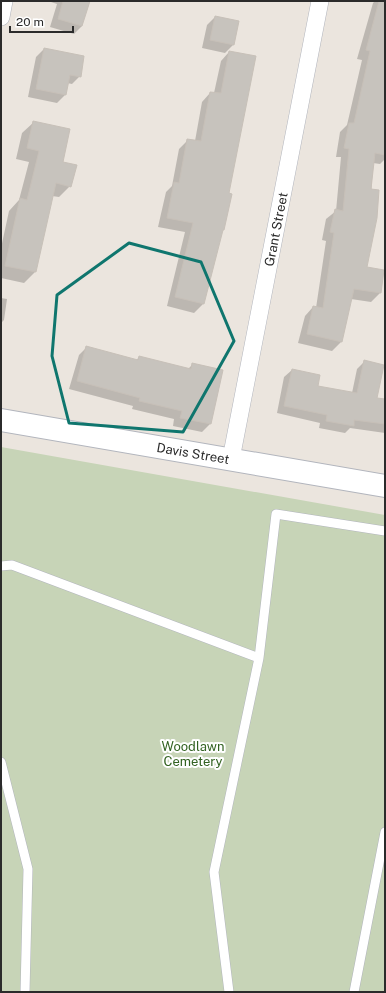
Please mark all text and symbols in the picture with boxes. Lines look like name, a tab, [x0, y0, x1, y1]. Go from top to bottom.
scale bar	[10, 8, 73, 34]
text: 20 m	[16, 15, 44, 29]
street label: Grant Street	[262, 191, 291, 268]
street label: Davis Street	[156, 440, 231, 467]
park label: Woodlawn Cemetery	[162, 739, 224, 769]

